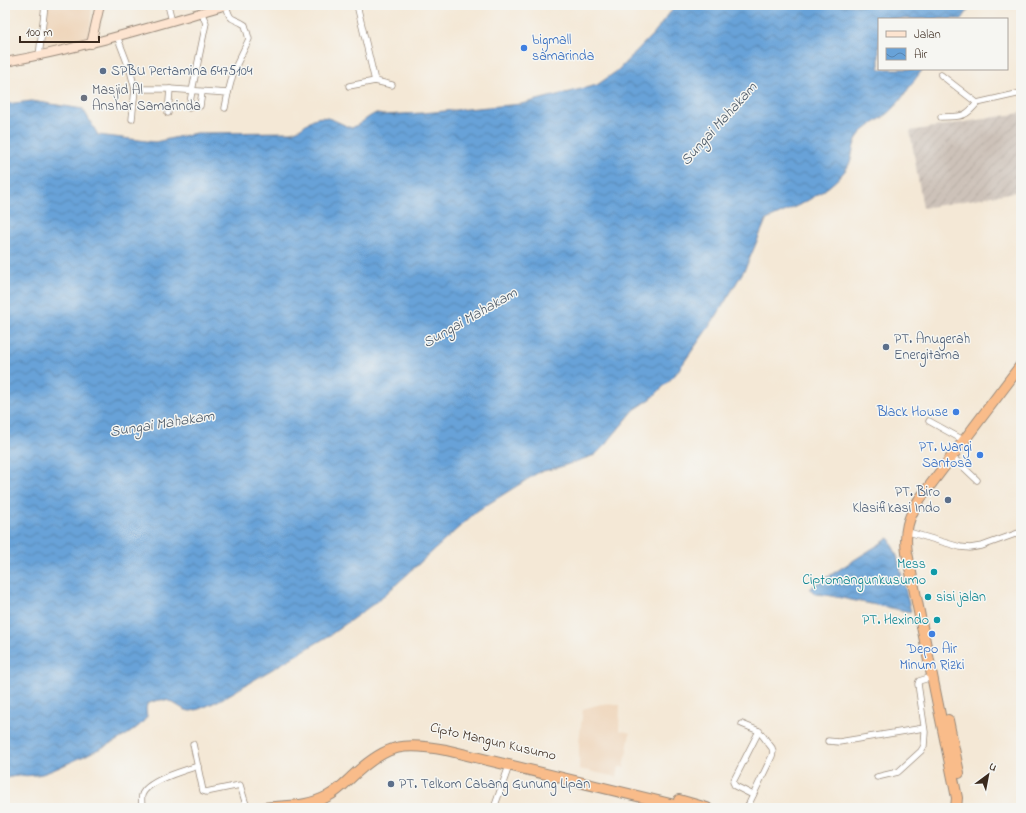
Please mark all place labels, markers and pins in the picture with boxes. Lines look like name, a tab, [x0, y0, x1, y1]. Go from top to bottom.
place label: bigmall samarinda	[532, 30, 594, 67]
marker: bigmall samarinda	[519, 43, 529, 53]
place label: SPBU Pertamina 6475104	[111, 61, 253, 82]
marker: SPBU Pertamina 6475104	[98, 66, 108, 76]
place label: Masjid Al Anshar Samarinda	[92, 80, 201, 117]
marker: Masjid Al Anshar Samarinda	[79, 93, 89, 103]
place label: PT. Anugerah Energitama	[894, 329, 970, 367]
marker: PT. Anugerah Energitama	[881, 342, 891, 352]
place label: Black House	[876, 402, 949, 423]
marker: Black House	[951, 407, 961, 417]
place label: PT. Wargi Santosa	[919, 437, 972, 474]
marker: PT. Wargi Santosa	[975, 450, 985, 460]
place label: PT. Biro Klasifikasi Indo	[852, 482, 940, 519]
marker: PT. Biro Klasifikasi Indo	[943, 495, 953, 505]
place label: Mess Ciptomangunkusumo	[802, 554, 926, 592]
marker: Mess Ciptomangunkusumo	[929, 567, 939, 577]
place label: sisi jalan	[936, 587, 986, 608]
marker: sisi jalan	[923, 592, 933, 602]
place label: PT. Hexindo	[862, 610, 929, 631]
marker: PT. Hexindo	[932, 615, 942, 625]
marker: Depo Air Minum Rizki	[927, 629, 937, 639]
place label: Depo Air Minum Rizki	[899, 639, 965, 676]
place label: PT. Telkom Cabang Gunung Lipan	[399, 774, 590, 796]
marker: PT. Telkom Cabang Gunung Lipan	[386, 779, 396, 789]

